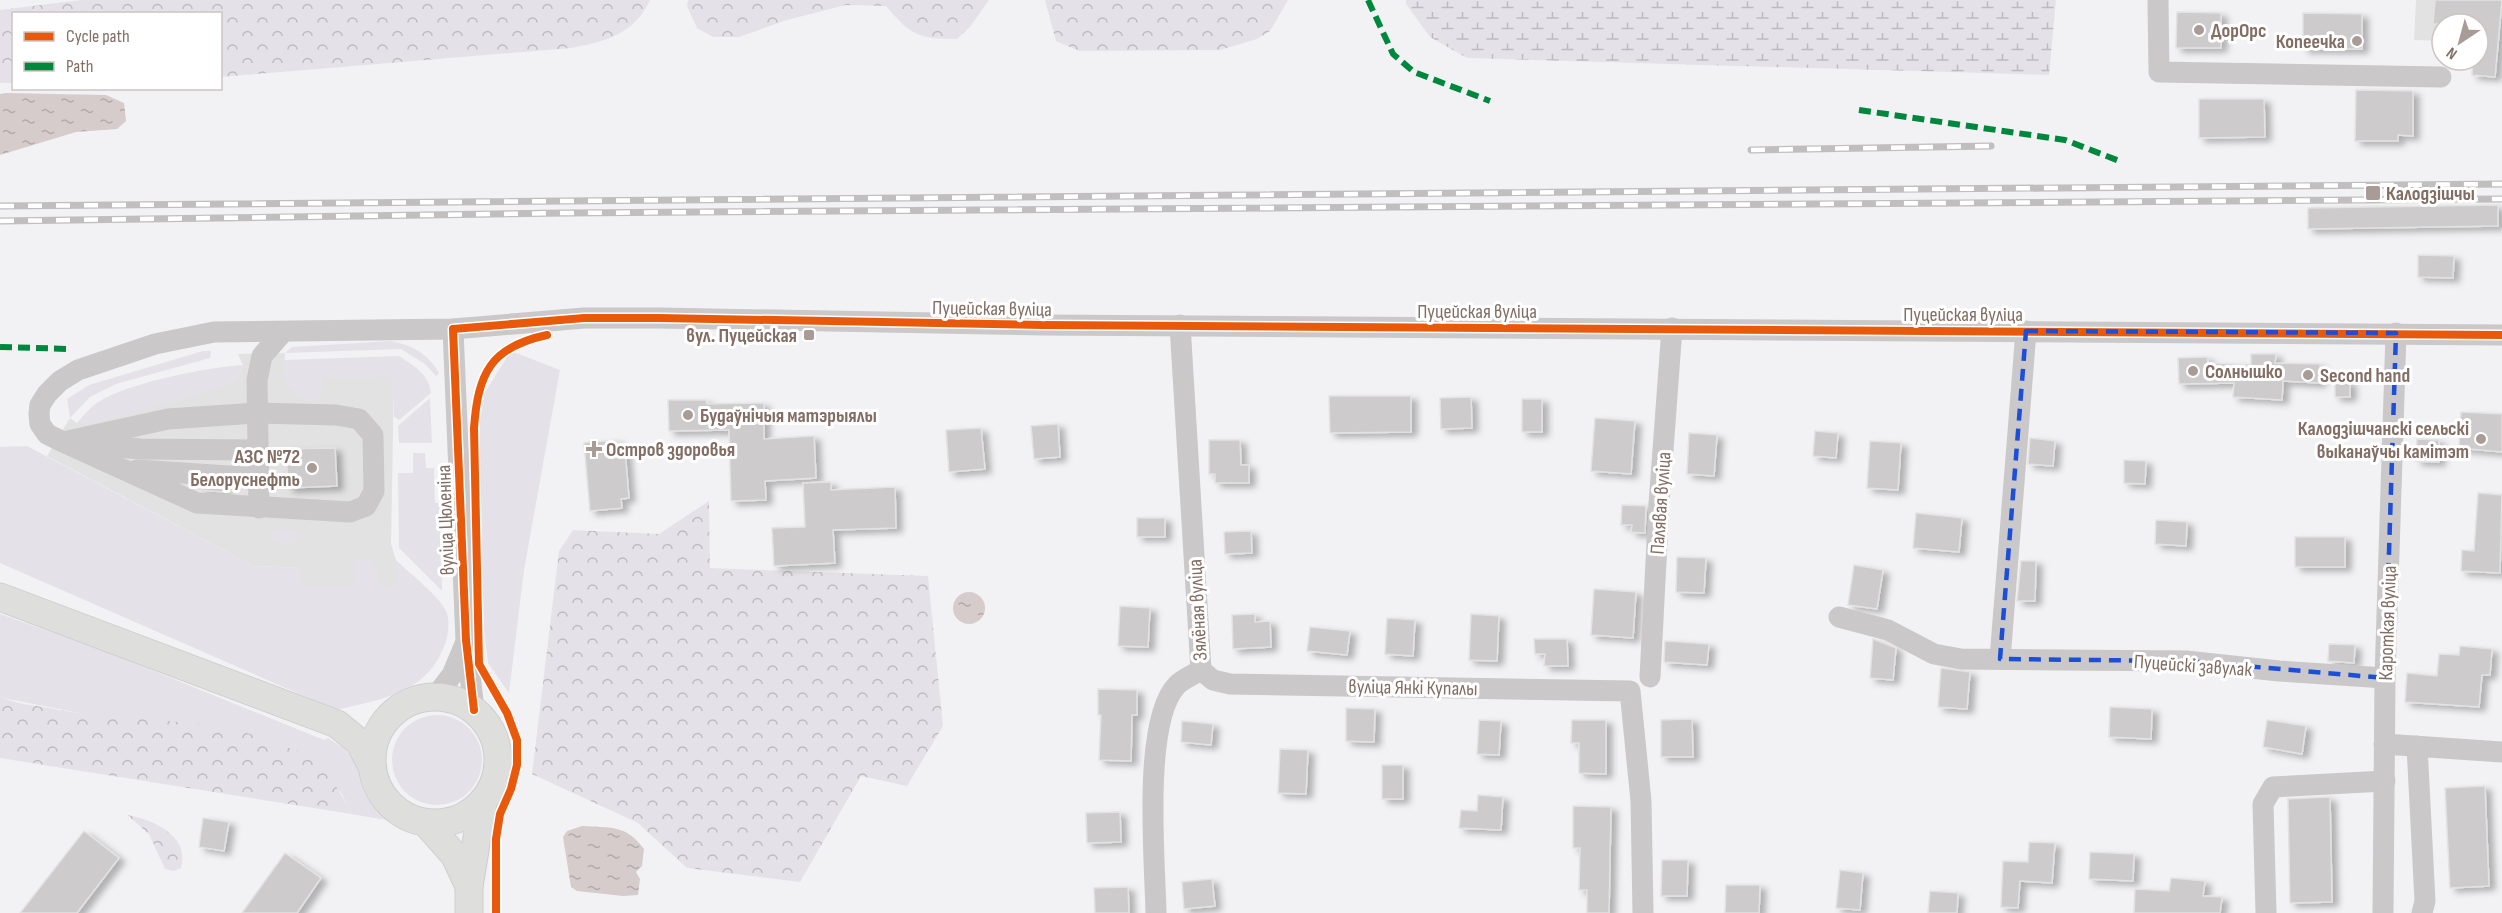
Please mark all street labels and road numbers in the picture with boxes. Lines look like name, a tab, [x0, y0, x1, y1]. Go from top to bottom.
street label: Пуцейская вуліца	[932, 296, 1052, 322]
street label: Пуцейская вуліца	[1417, 300, 1537, 324]
street label: Пуцейская вуліца	[1903, 303, 2023, 327]
street label: Палявая вуліца	[1645, 451, 1677, 555]
street label: вуліца Цюленіна	[432, 464, 460, 576]
street label: Зялёная вуліца	[1183, 559, 1213, 661]
street label: Кароткая вуліца	[2374, 565, 2402, 681]
street label: Пуцейскі завулак	[2133, 650, 2253, 682]
street label: вуліца Янкі Купалы	[1348, 675, 1478, 701]

